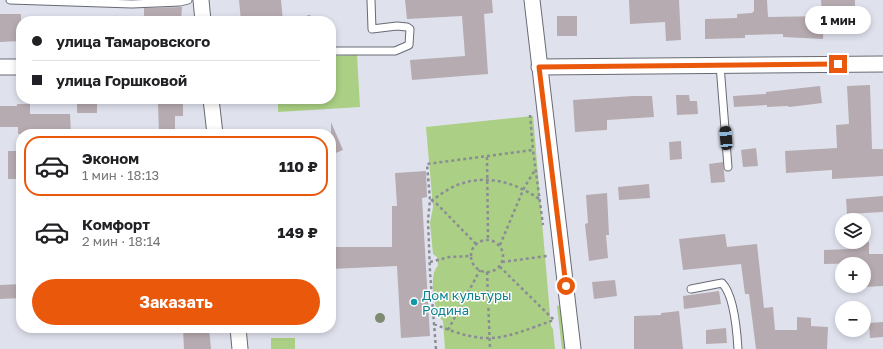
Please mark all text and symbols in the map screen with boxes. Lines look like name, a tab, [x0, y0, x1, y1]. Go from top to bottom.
callout: 1 мин	[805, 6, 871, 34]
text: 1 мин	[820, 12, 856, 28]
text: улица Тамаровского	[56, 32, 210, 50]
route end	[829, 55, 847, 73]
text: улица Горшковой	[56, 71, 187, 89]
car	[719, 126, 733, 150]
icon: car	[34, 148, 70, 184]
text: Эконом	[82, 149, 139, 167]
text: 110 ₽	[279, 157, 318, 175]
text: 1 мин · 18:13	[82, 167, 159, 183]
map controls	[835, 213, 871, 337]
button: layers	[835, 213, 871, 249]
icon: car	[34, 214, 70, 250]
text: Комфорт	[82, 215, 150, 233]
text: 149 ₽	[277, 223, 318, 241]
text: 2 мин · 18:14	[82, 233, 161, 249]
button: +	[835, 257, 871, 293]
route start	[557, 277, 575, 295]
button: Заказать	[32, 279, 320, 325]
place label: Дом культуры Родина	[422, 287, 512, 318]
marker: Дом культуры Родина	[409, 297, 419, 307]
button: −	[835, 301, 871, 337]

